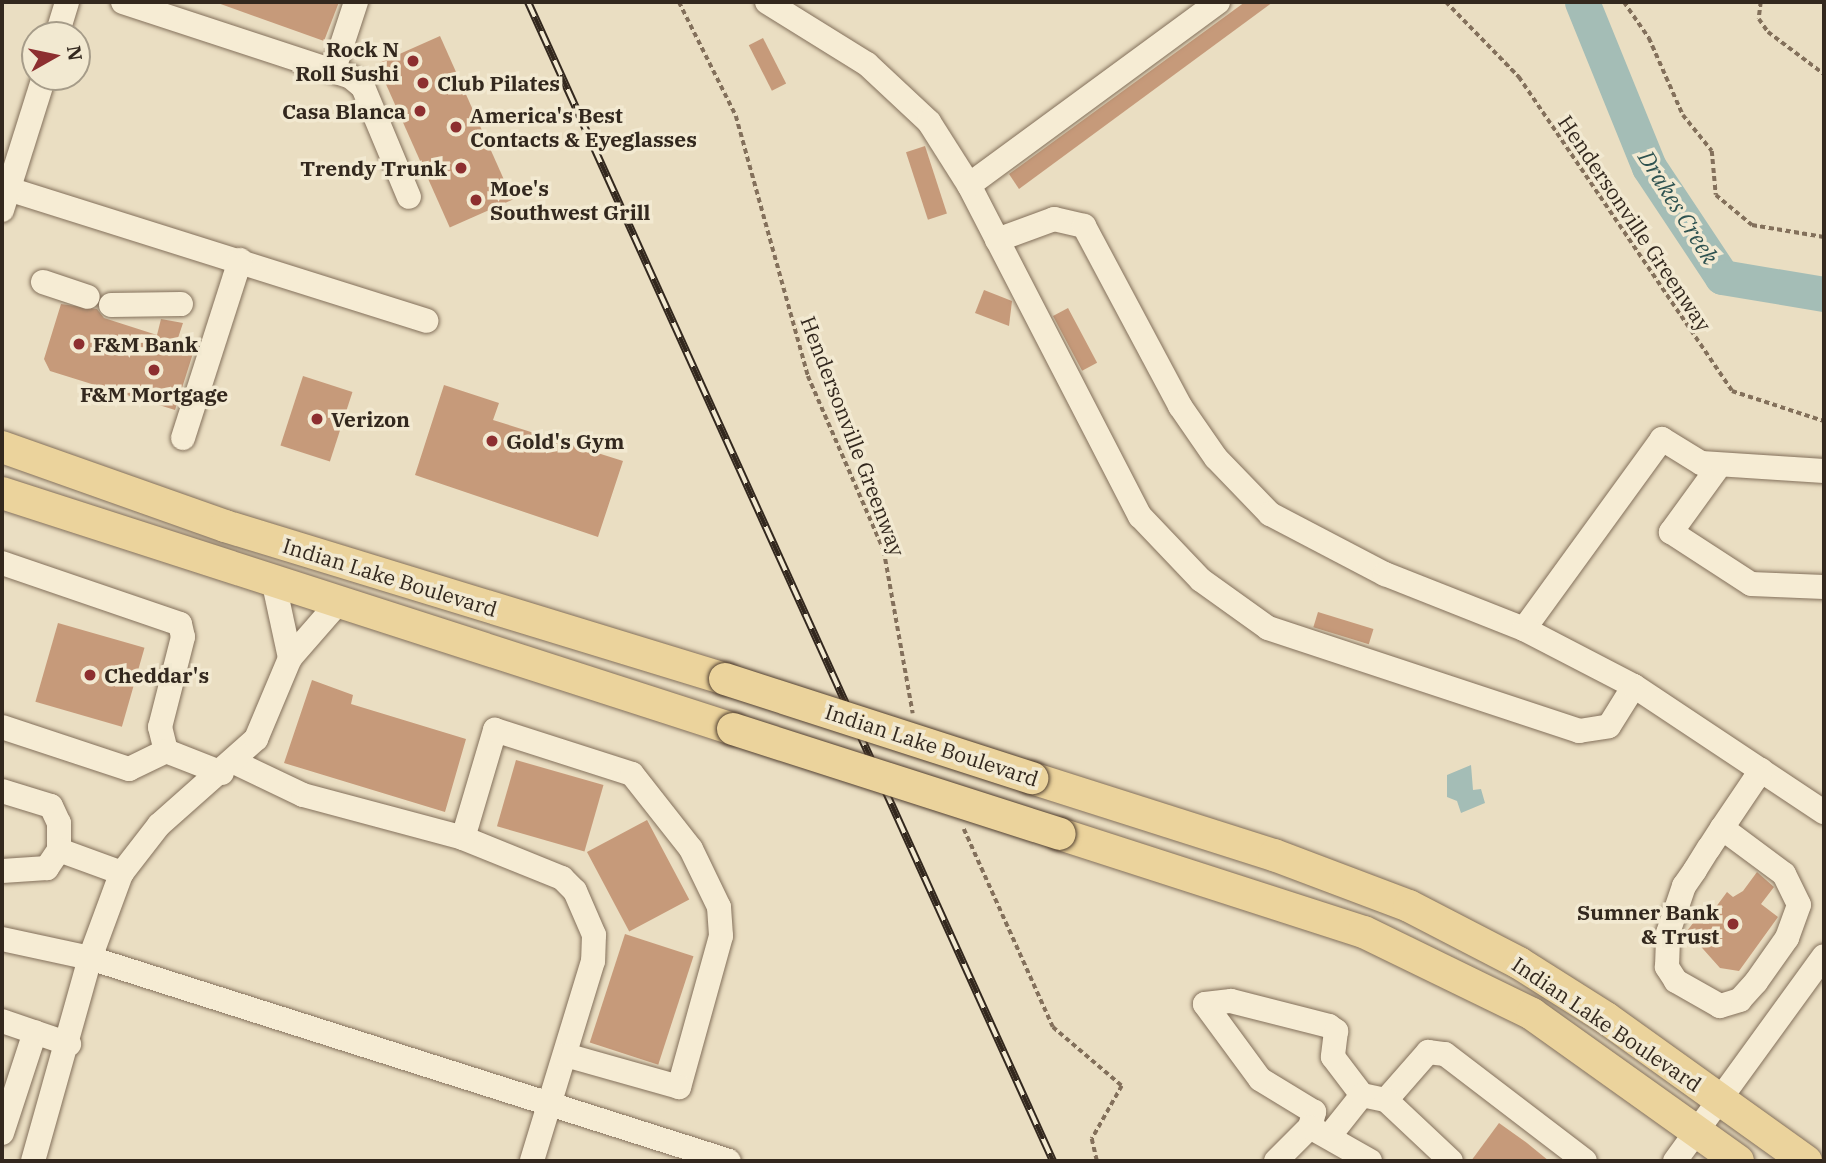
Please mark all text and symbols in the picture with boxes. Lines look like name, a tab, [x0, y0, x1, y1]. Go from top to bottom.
north arrow	[21, 21, 91, 91]
place label: Rock N Roll Sushi	[295, 36, 399, 86]
text: N	[62, 44, 88, 62]
marker: Rock N Roll Sushi	[405, 53, 421, 69]
place label: Club Pilates	[437, 70, 560, 96]
marker: Club Pilates	[415, 75, 431, 91]
place label: Casa Blanca	[282, 98, 406, 124]
place label: America's Best Contacts & Eyeglasses	[470, 102, 697, 152]
marker: Casa Blanca	[412, 103, 428, 119]
street label: Hendersonville Greenway	[1553, 110, 1717, 336]
marker: America's Best Contacts & Eyeglasses	[448, 119, 464, 135]
water label: Drakes Creek	[1633, 145, 1725, 269]
place label: Trendy Trunk	[300, 155, 447, 181]
marker: Trendy Trunk	[453, 160, 469, 176]
place label: Moe's Southwest Grill	[490, 175, 650, 225]
marker: Moe's Southwest Grill	[468, 192, 484, 208]
street label: Hendersonville Greenway	[796, 312, 910, 560]
place label: F&M Bank	[93, 331, 198, 357]
marker: F&M Bank	[71, 336, 87, 352]
marker: F&M Mortgage	[146, 362, 162, 378]
place label: F&M Mortgage	[80, 381, 228, 407]
place label: Verizon	[331, 406, 410, 432]
marker: Verizon	[309, 411, 325, 427]
place label: Gold's Gym	[506, 428, 624, 454]
marker: Gold's Gym	[484, 433, 500, 449]
street label: Indian Lake Boulevard	[280, 532, 500, 622]
place label: Cheddar's	[104, 662, 209, 688]
marker: Cheddar's	[82, 667, 98, 683]
street label: Indian Lake Boulevard	[822, 699, 1042, 791]
place label: Sumner Bank & Trust	[1577, 899, 1719, 949]
marker: Sumner Bank & Trust	[1725, 916, 1741, 932]
street label: Indian Lake Boulevard	[1508, 951, 1706, 1097]

